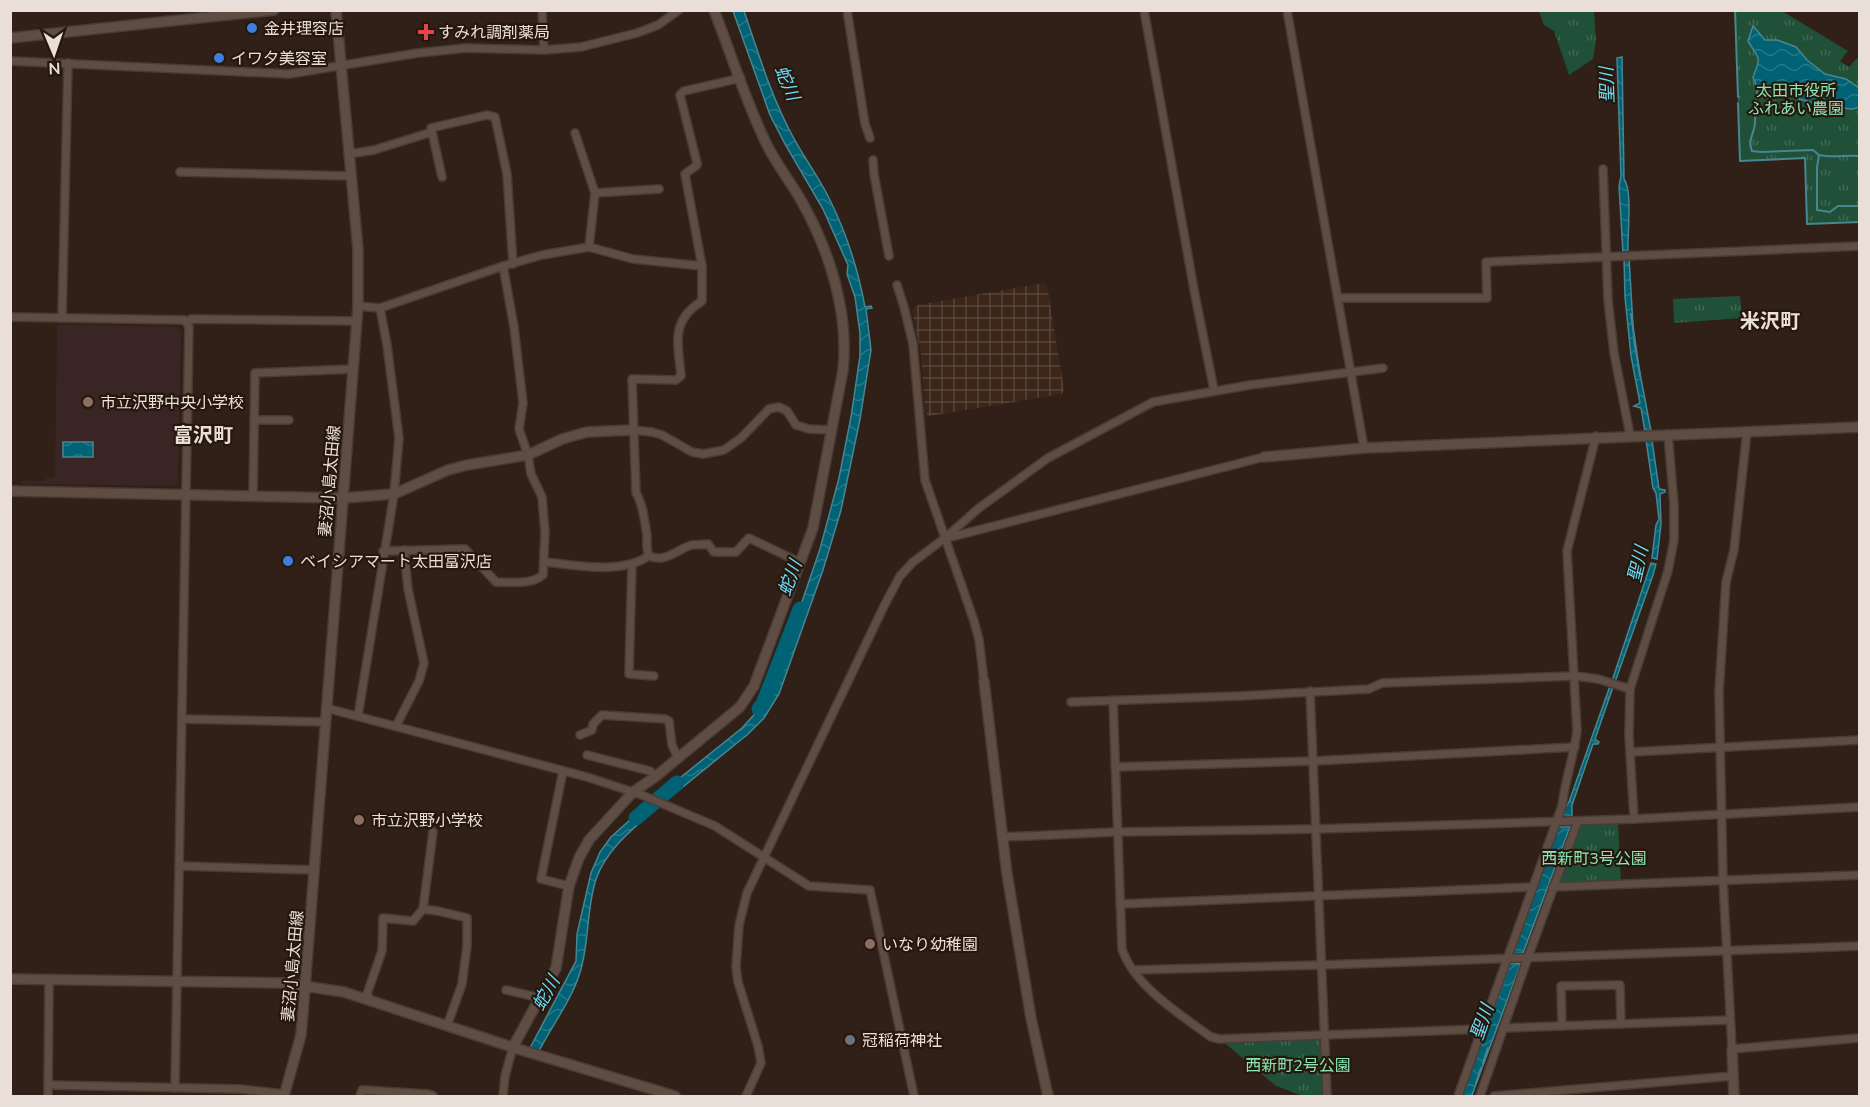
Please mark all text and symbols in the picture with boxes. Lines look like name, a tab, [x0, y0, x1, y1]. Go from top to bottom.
place label: 金井理容店	[264, 18, 344, 40]
marker: 金井理容店	[245, 21, 259, 35]
place label: すみれ調剤薬局	[438, 22, 550, 44]
north arrow	[24, 24, 84, 84]
marker: すみれ調剤薬局	[419, 25, 433, 39]
place label: イワ夕美容室	[231, 48, 327, 70]
marker: イワ夕美容室	[212, 51, 226, 65]
text: N	[48, 57, 61, 79]
water label: 蛇川	[769, 62, 806, 106]
water label: 聖川	[1594, 65, 1620, 103]
park label: 太田市役所 ふれあい農園	[1748, 80, 1844, 120]
district label: 米沢町	[1740, 308, 1800, 335]
place label: 市立沢野中央小学校	[100, 392, 244, 414]
marker: 市立沢野中央小学校	[81, 395, 95, 409]
district label: 富沢町	[173, 422, 233, 449]
street label: 妻沼小島太田線	[314, 424, 346, 538]
water label: 聖川	[1622, 542, 1654, 584]
place label: ベイシアマート太田富沢店	[300, 551, 492, 573]
marker: ベイシアマート太田富沢店	[281, 554, 295, 568]
water label: 蛇川	[773, 555, 808, 599]
place label: 市立沢野小学校	[371, 810, 483, 832]
marker: 市立沢野小学校	[352, 813, 366, 827]
park label: 西新町3号公園	[1541, 848, 1647, 870]
street label: 妻沼小島太田線	[277, 909, 309, 1023]
place label: いなり幼稚園	[882, 934, 978, 956]
marker: いなり幼稚園	[863, 937, 877, 951]
water label: 蛇川	[527, 970, 566, 1015]
water label: 聖川	[1465, 999, 1500, 1043]
place label: 冠稲荷神社	[862, 1030, 942, 1052]
marker: 冠稲荷神社	[843, 1033, 857, 1047]
park label: 西新町2号公園	[1245, 1055, 1351, 1077]

